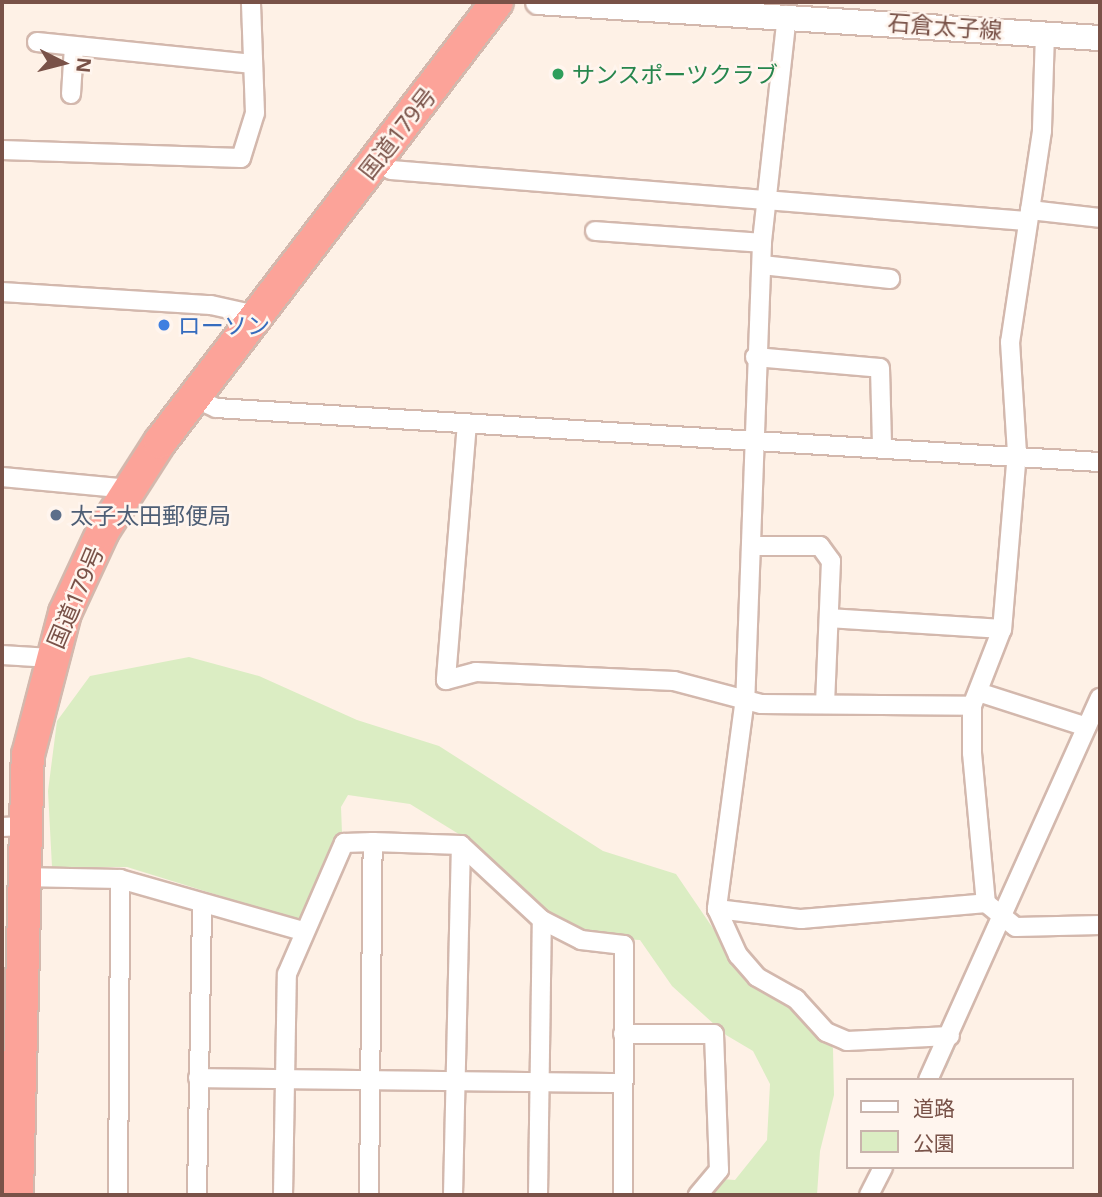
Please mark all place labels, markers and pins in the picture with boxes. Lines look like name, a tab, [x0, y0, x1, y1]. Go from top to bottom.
place label: サンスポーツクラブ	[572, 60, 779, 88]
marker: サンスポーツクラブ	[550, 66, 566, 82]
place label: ローソン	[178, 311, 270, 339]
marker: ローソン	[156, 317, 172, 333]
place label: 太子太田郵便局	[70, 501, 231, 529]
marker: 太子太田郵便局	[48, 507, 64, 523]

